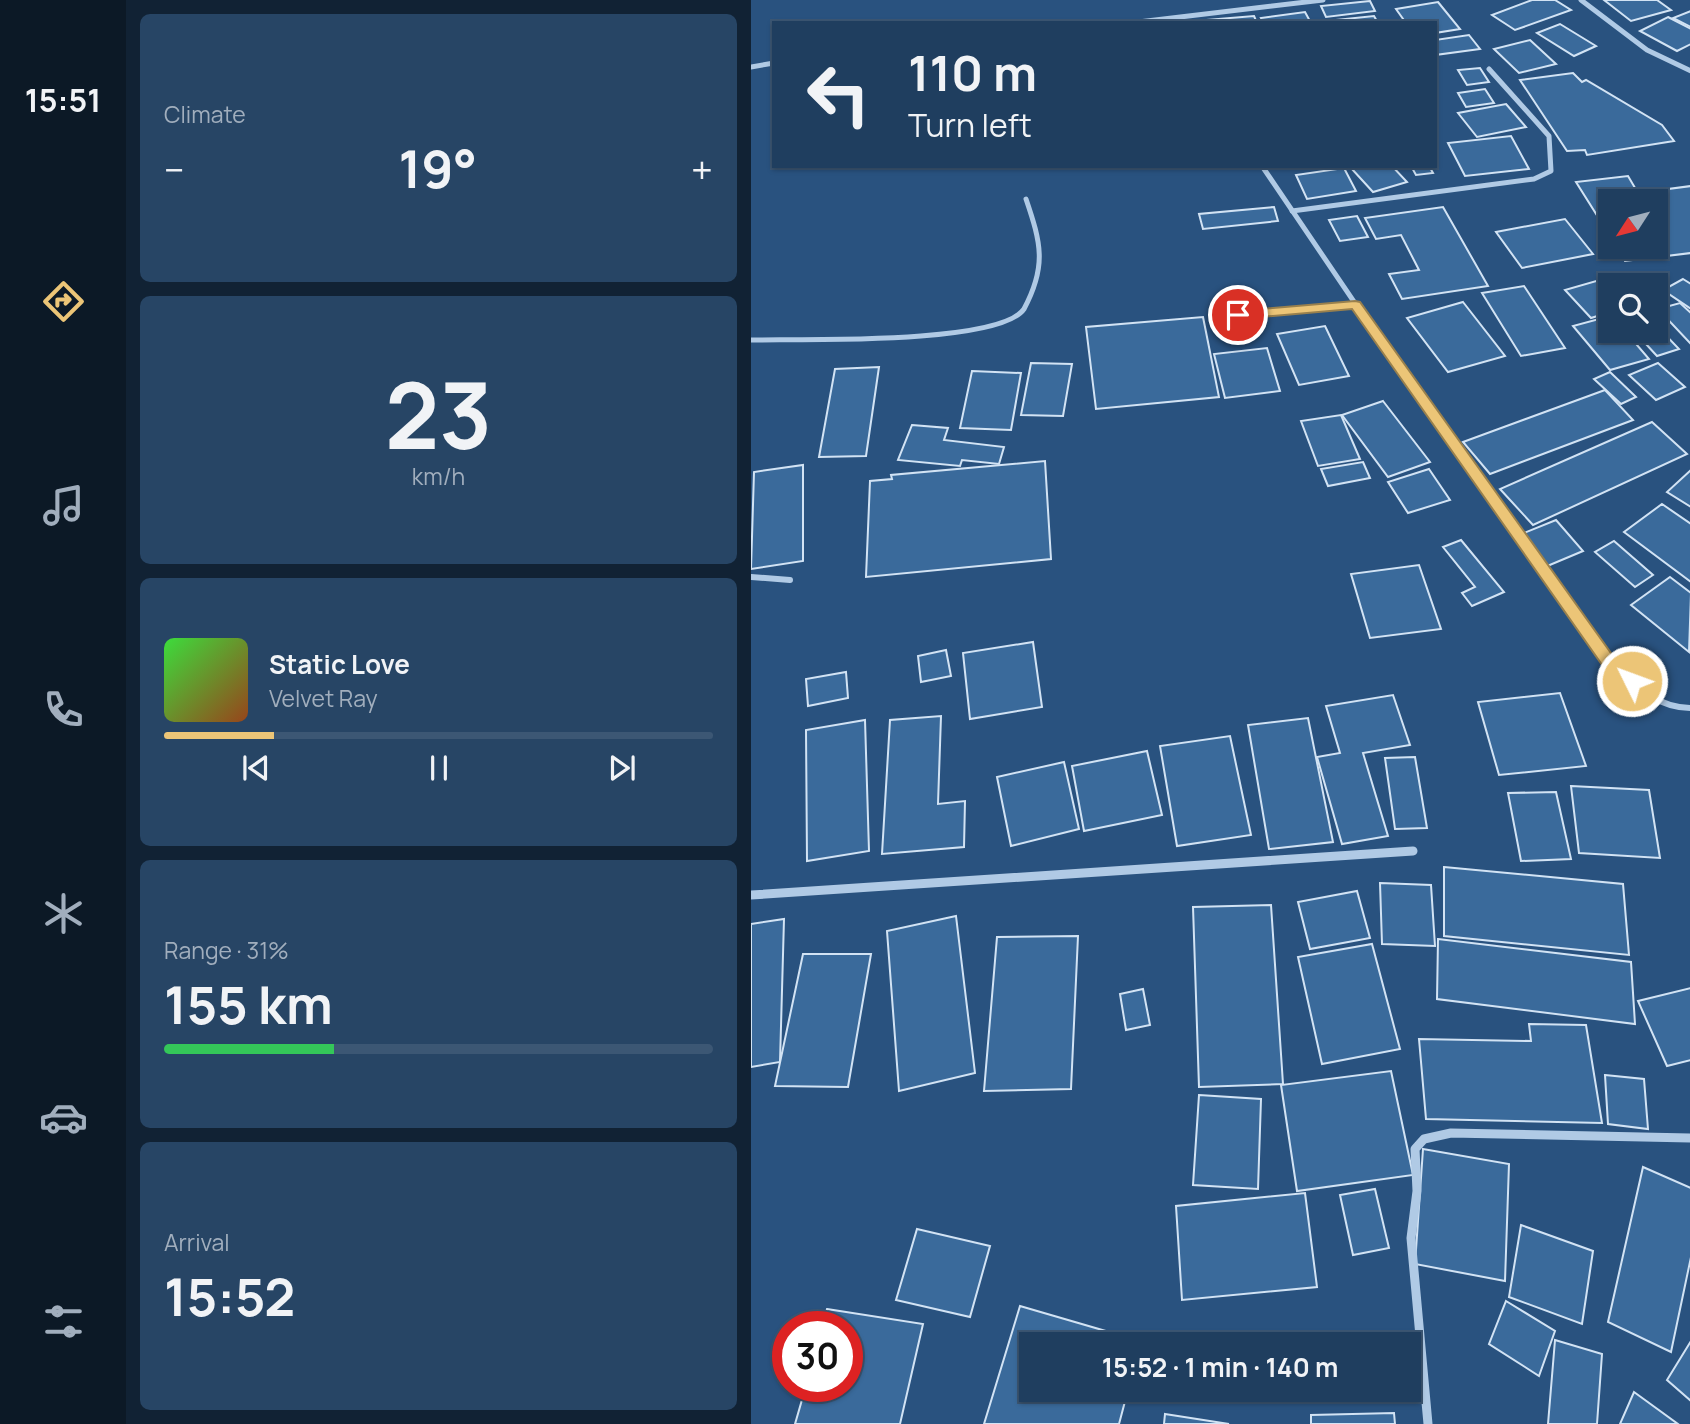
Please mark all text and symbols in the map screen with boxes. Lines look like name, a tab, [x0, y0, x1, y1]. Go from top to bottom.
text: 110 m	[908, 39, 1037, 106]
icon: left	[793, 49, 884, 140]
text: 15:51	[25, 78, 101, 122]
text: Climate	[164, 98, 246, 130]
text: Turn left	[908, 103, 1032, 147]
text: 19°	[399, 133, 477, 204]
text: −	[164, 143, 185, 195]
text: +	[691, 143, 713, 195]
north arrow	[1598, 189, 1668, 259]
map controls	[1598, 189, 1668, 343]
button: search	[1598, 273, 1668, 343]
icon: directions	[39, 277, 88, 326]
pin	[1208, 285, 1268, 345]
icon: arrive	[1219, 296, 1257, 334]
text: 23	[385, 352, 492, 476]
text: km/h	[412, 460, 465, 492]
icon: music	[39, 481, 88, 530]
position arrow	[1595, 644, 1669, 718]
text: Static Love	[269, 646, 410, 682]
text: Velvet Ray	[269, 682, 378, 714]
icon: phone	[39, 685, 88, 734]
icon: previous	[237, 749, 275, 787]
icon: pause	[420, 749, 458, 787]
icon: next	[603, 749, 641, 787]
icon: climate	[39, 889, 88, 938]
text: Range · 31%	[164, 934, 289, 966]
text: 155 km	[164, 969, 333, 1040]
icon: car	[39, 1093, 88, 1142]
text: Arrival	[164, 1226, 230, 1258]
text: 15:52	[164, 1261, 295, 1332]
icon: filters	[39, 1297, 88, 1346]
speed limit sign: 30	[772, 1311, 863, 1402]
text: 15:52 · 1 min · 140 m	[1102, 1349, 1338, 1385]

